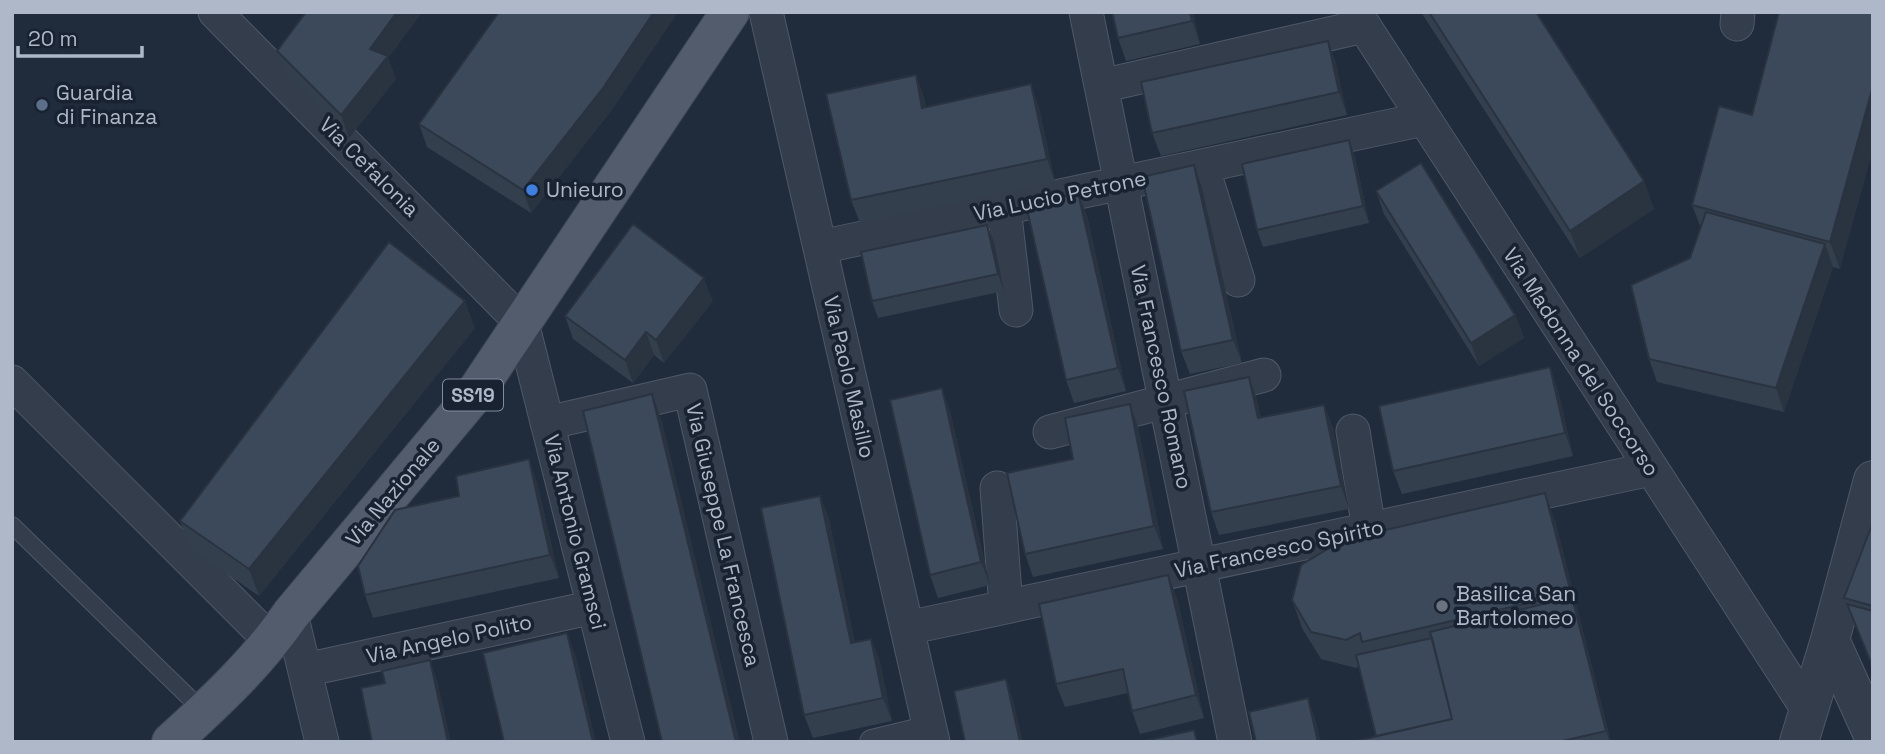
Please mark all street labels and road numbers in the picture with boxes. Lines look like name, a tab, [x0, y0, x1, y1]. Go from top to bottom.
street label: Via Cefalonia	[314, 111, 425, 222]
street label: Via Lucio Petrone	[971, 164, 1149, 227]
street label: Via Madonna del Soccorso	[1497, 242, 1666, 481]
street label: Via Francesco Romano	[1125, 262, 1198, 492]
street label: Via Paolo Masillo	[818, 293, 881, 461]
road number: SS19	[443, 380, 503, 410]
street label: Via Giuseppe La Francesca	[680, 401, 767, 669]
street label: Via Nazionale	[339, 432, 446, 551]
street label: Via Antonio Gramsci	[538, 432, 613, 632]
street label: Via Francesco Spirito	[1172, 513, 1386, 584]
street label: Via Angelo Polito	[364, 608, 534, 669]

